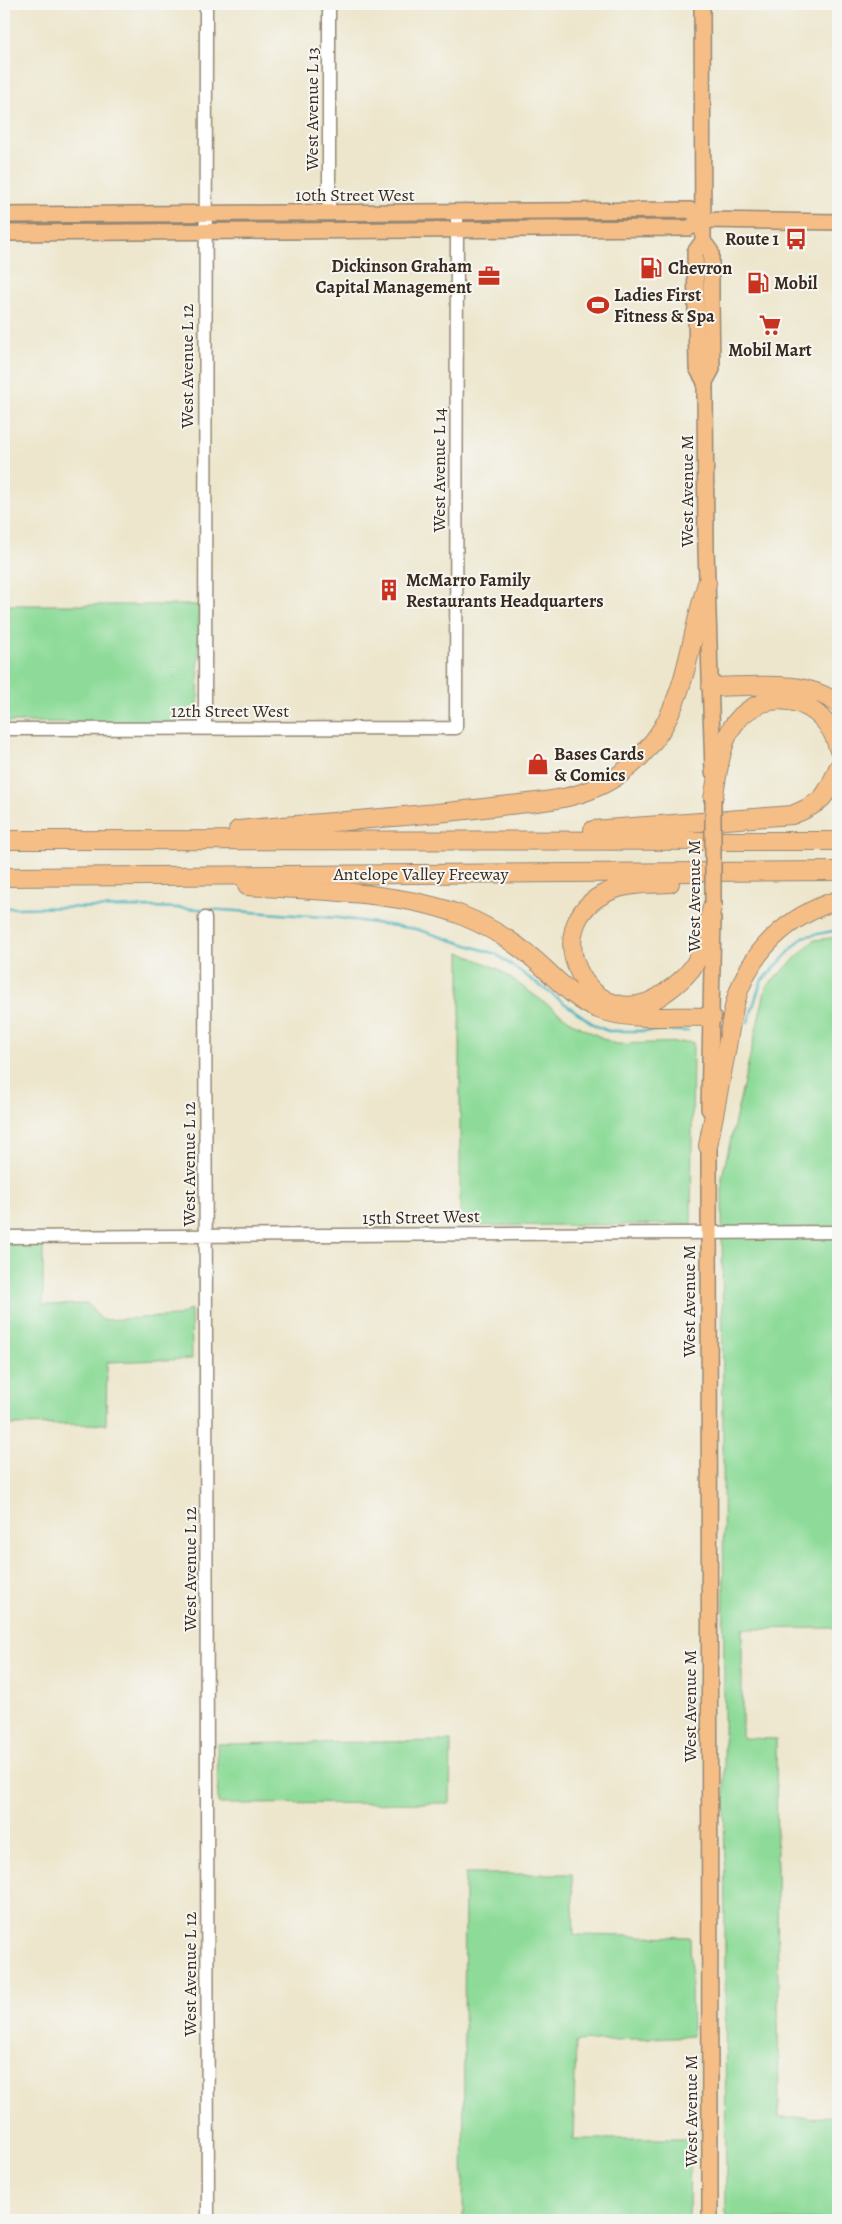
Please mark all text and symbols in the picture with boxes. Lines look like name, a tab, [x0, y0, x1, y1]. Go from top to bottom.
street label: West Avenue L 13	[300, 47, 324, 172]
street label: 10th Street West	[295, 183, 415, 207]
bus stop icon: Route 1	[783, 226, 809, 252]
place label: Route 1	[725, 227, 780, 251]
place label: Dickinson Graham Capital Management	[315, 254, 472, 299]
fuel station icon: Chevron	[638, 255, 664, 281]
place label: Chevron	[668, 256, 732, 280]
office icon: Dickinson Graham Capital Management	[476, 263, 502, 289]
fuel station icon: Mobil	[745, 270, 771, 296]
place label: Mobil	[774, 271, 818, 295]
place label: Ladies First Fitness & Spa	[614, 283, 715, 328]
sports icon: Ladies First Fitness & Spa	[585, 292, 611, 318]
street label: West Avenue L 12	[175, 303, 199, 429]
supermarket icon: Mobil Mart	[757, 312, 783, 338]
place label: Mobil Mart	[728, 338, 812, 362]
street label: West Avenue L 14	[427, 408, 451, 533]
street label: West Avenue M	[675, 435, 699, 548]
place label: McMarro Family Restaurants Headquarters	[406, 568, 604, 613]
building icon: McMarro Family Restaurants Headquarters	[376, 577, 402, 603]
street label: 12th Street West	[171, 699, 289, 723]
place label: Bases Cards & Comics	[554, 742, 644, 787]
shop icon: Bases Cards & Comics	[525, 751, 551, 777]
street label: West Avenue M	[682, 840, 706, 953]
street label: Antelope Valley Freeway	[332, 862, 509, 886]
street label: West Avenue L 12	[177, 1101, 201, 1227]
street label: 15th Street West	[362, 1204, 480, 1230]
street label: West Avenue M	[677, 1245, 701, 1358]
street label: West Avenue L 12	[178, 1506, 202, 1632]
street label: West Avenue M	[678, 1650, 702, 1763]
street label: West Avenue L 12	[178, 1911, 202, 2037]
street label: West Avenue M	[679, 2055, 703, 2168]

